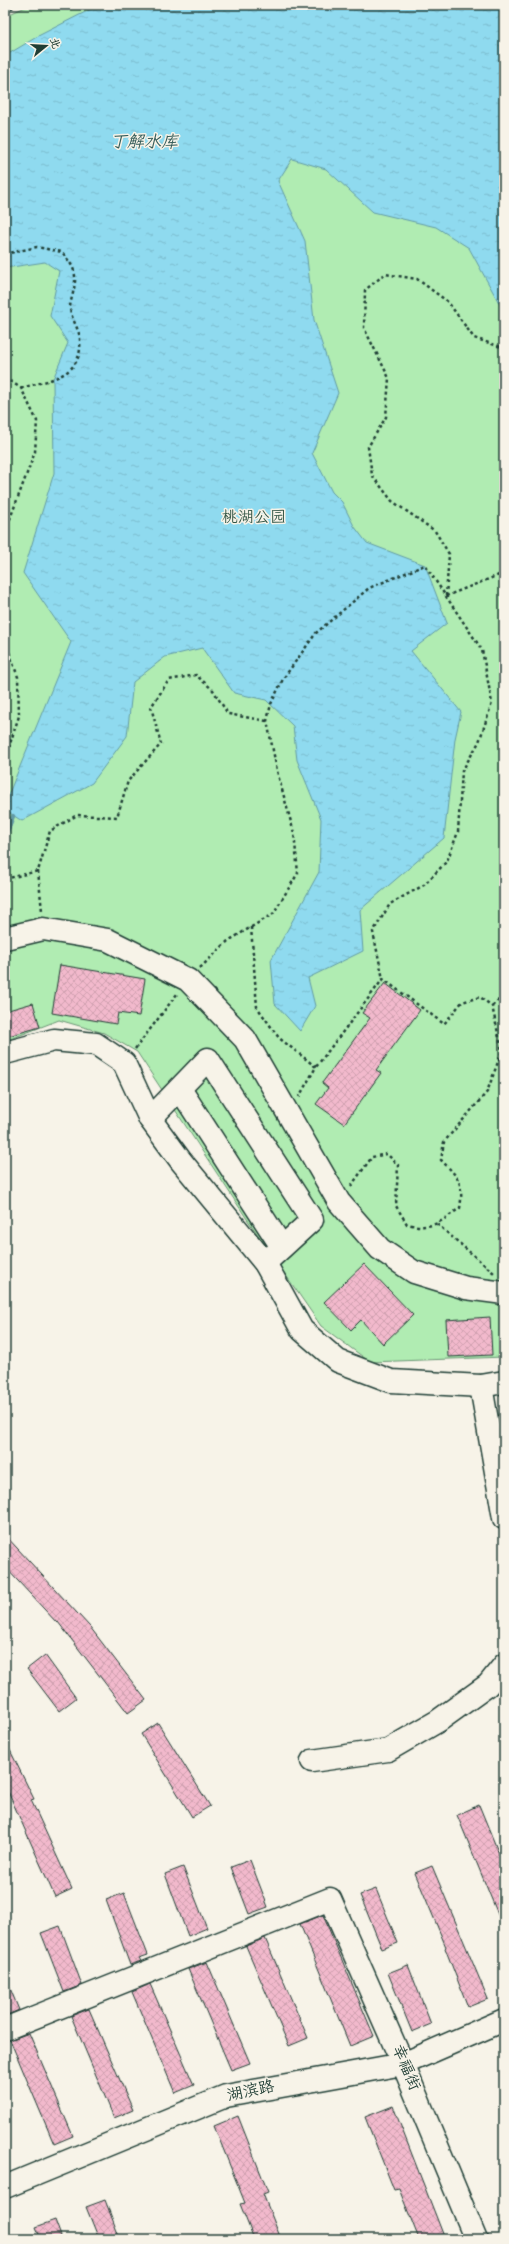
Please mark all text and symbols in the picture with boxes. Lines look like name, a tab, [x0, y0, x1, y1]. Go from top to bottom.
north arrow	[26, 26, 66, 66]
text: 北	[44, 36, 63, 51]
water label: 丁解水库	[110, 132, 180, 156]
park label: 桃湖公园	[222, 507, 286, 530]
street label: 幸福街	[385, 2041, 425, 2095]
street label: 湖滨路	[225, 2076, 277, 2108]

